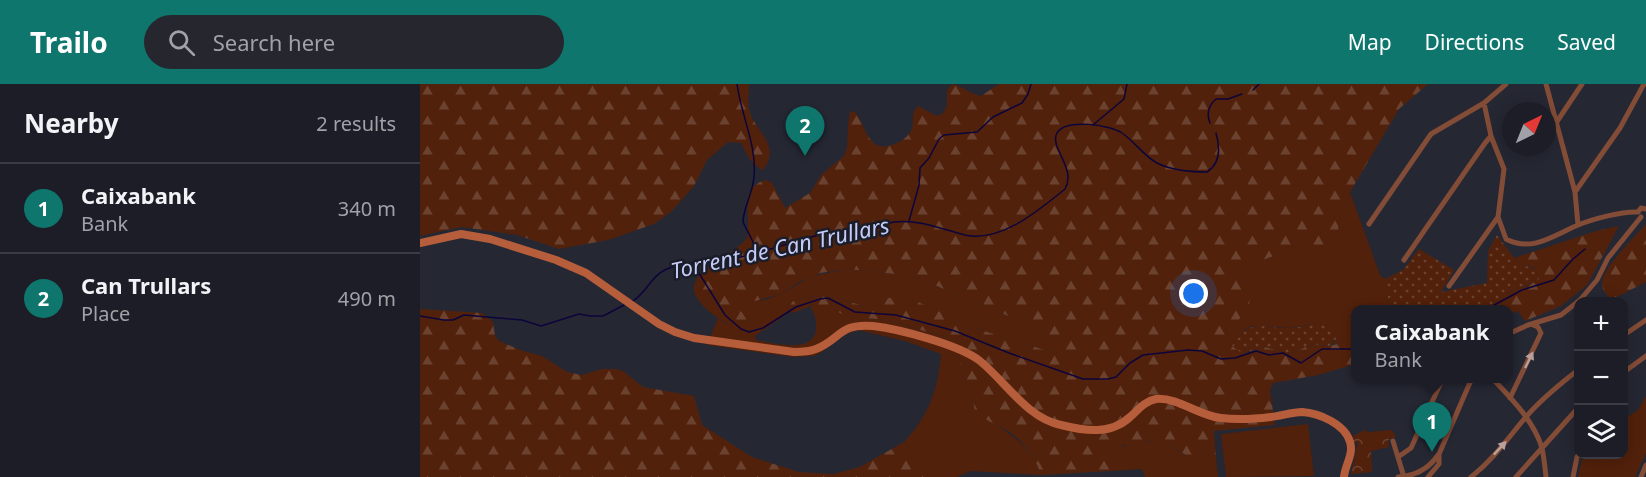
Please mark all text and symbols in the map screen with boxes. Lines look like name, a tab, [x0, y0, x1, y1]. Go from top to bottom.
search box	[144, 15, 564, 69]
text: Trailo	[30, 23, 108, 61]
icon: search	[165, 26, 198, 59]
text: Search here	[213, 27, 335, 57]
text: Map	[1348, 28, 1392, 56]
text: Directions	[1425, 28, 1524, 56]
text: Saved	[1557, 28, 1616, 56]
north arrow	[1502, 102, 1556, 156]
text: Nearby	[24, 105, 119, 141]
pin: 2	[786, 106, 824, 156]
text: 2 results	[316, 110, 396, 137]
text: Caixabank	[81, 180, 196, 210]
text: 1	[38, 195, 49, 222]
text: 340 m	[338, 195, 396, 222]
water label: Torrent de Can Trullars	[668, 209, 892, 285]
text: Bank	[81, 210, 128, 237]
text: Can Trullars	[81, 270, 211, 300]
your location	[1179, 279, 1208, 308]
text: 2	[38, 285, 49, 312]
text: 490 m	[338, 285, 396, 312]
map controls	[1574, 297, 1628, 459]
button: +	[1574, 297, 1628, 351]
text: Place	[81, 300, 130, 327]
popup	[1351, 305, 1513, 383]
text: Caixabank	[1375, 316, 1489, 346]
text: Bank	[1375, 346, 1422, 373]
one-way arrow	[1524, 351, 1533, 368]
button: −	[1574, 351, 1628, 405]
pin: 1	[1412, 402, 1452, 452]
button: layers	[1574, 405, 1628, 459]
one-way arrow	[1493, 441, 1507, 456]

